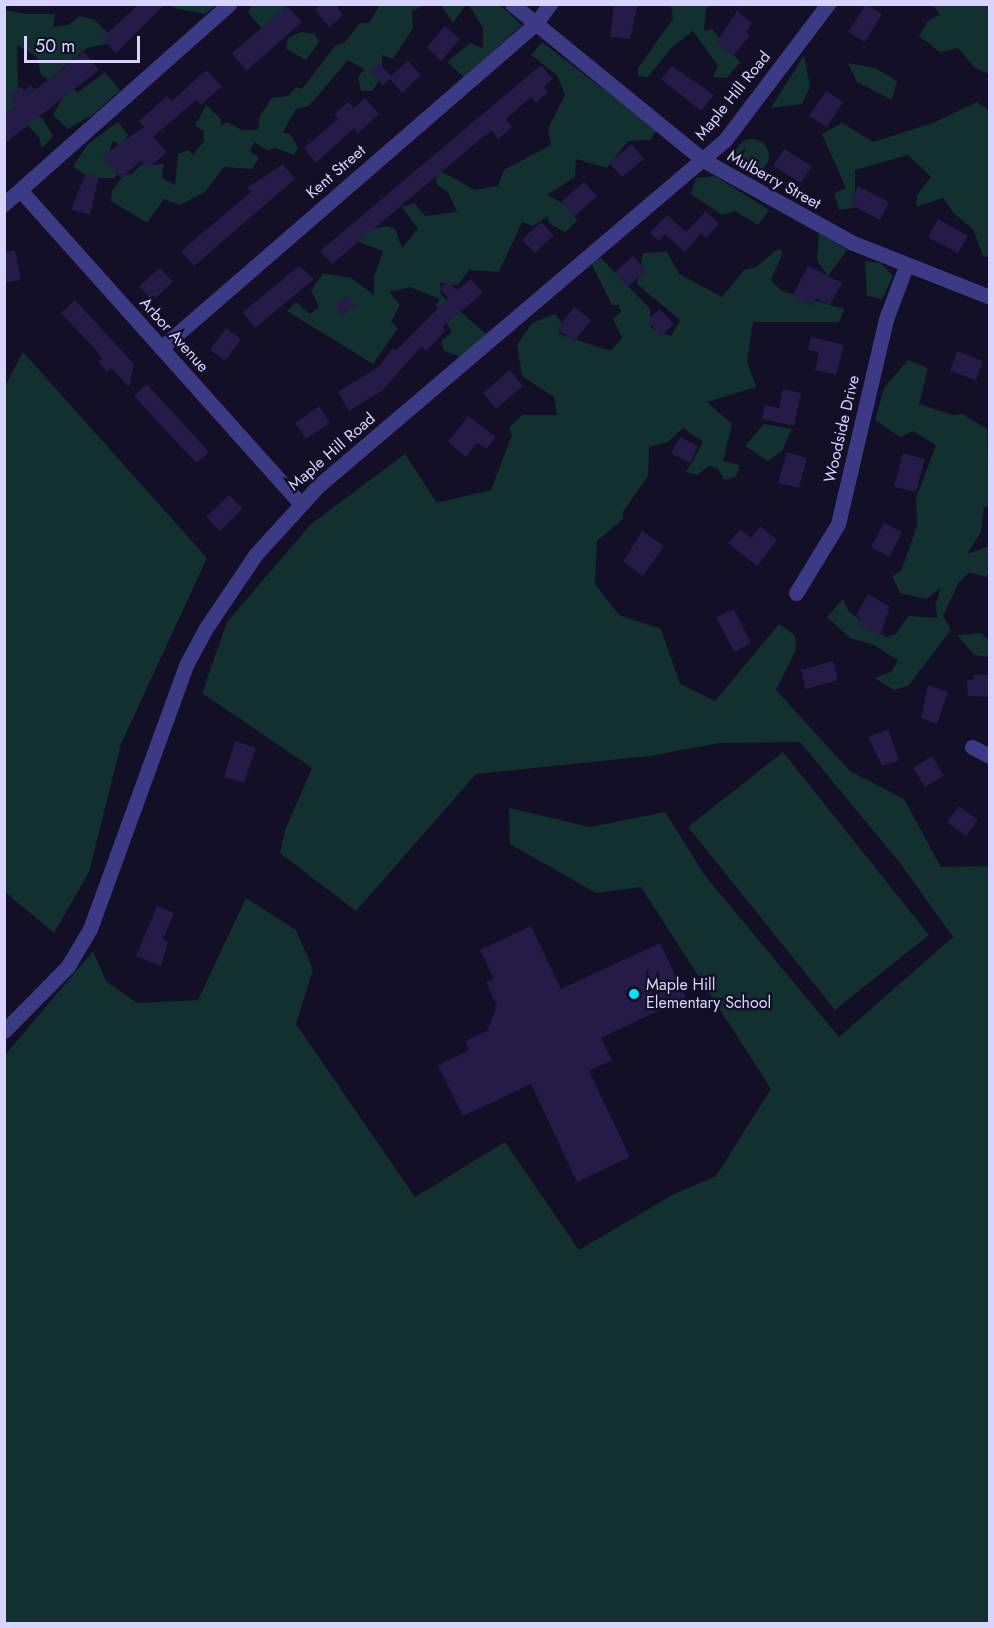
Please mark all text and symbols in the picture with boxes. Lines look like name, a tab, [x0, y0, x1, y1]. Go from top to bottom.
scale bar	[27, 24, 142, 62]
text: 50 m	[35, 33, 75, 59]
street label: Maple Hill Road	[691, 48, 775, 144]
street label: Kent Street	[303, 141, 369, 203]
street label: Mulberry Street	[724, 146, 824, 214]
street label: Arbor Avenue	[135, 294, 213, 376]
street label: Woodside Drive	[820, 373, 864, 485]
street label: Maple Hill Road	[285, 409, 379, 495]
place label: Maple Hill Elementary School	[646, 975, 771, 1013]
marker: Maple Hill Elementary School	[627, 987, 641, 1001]

